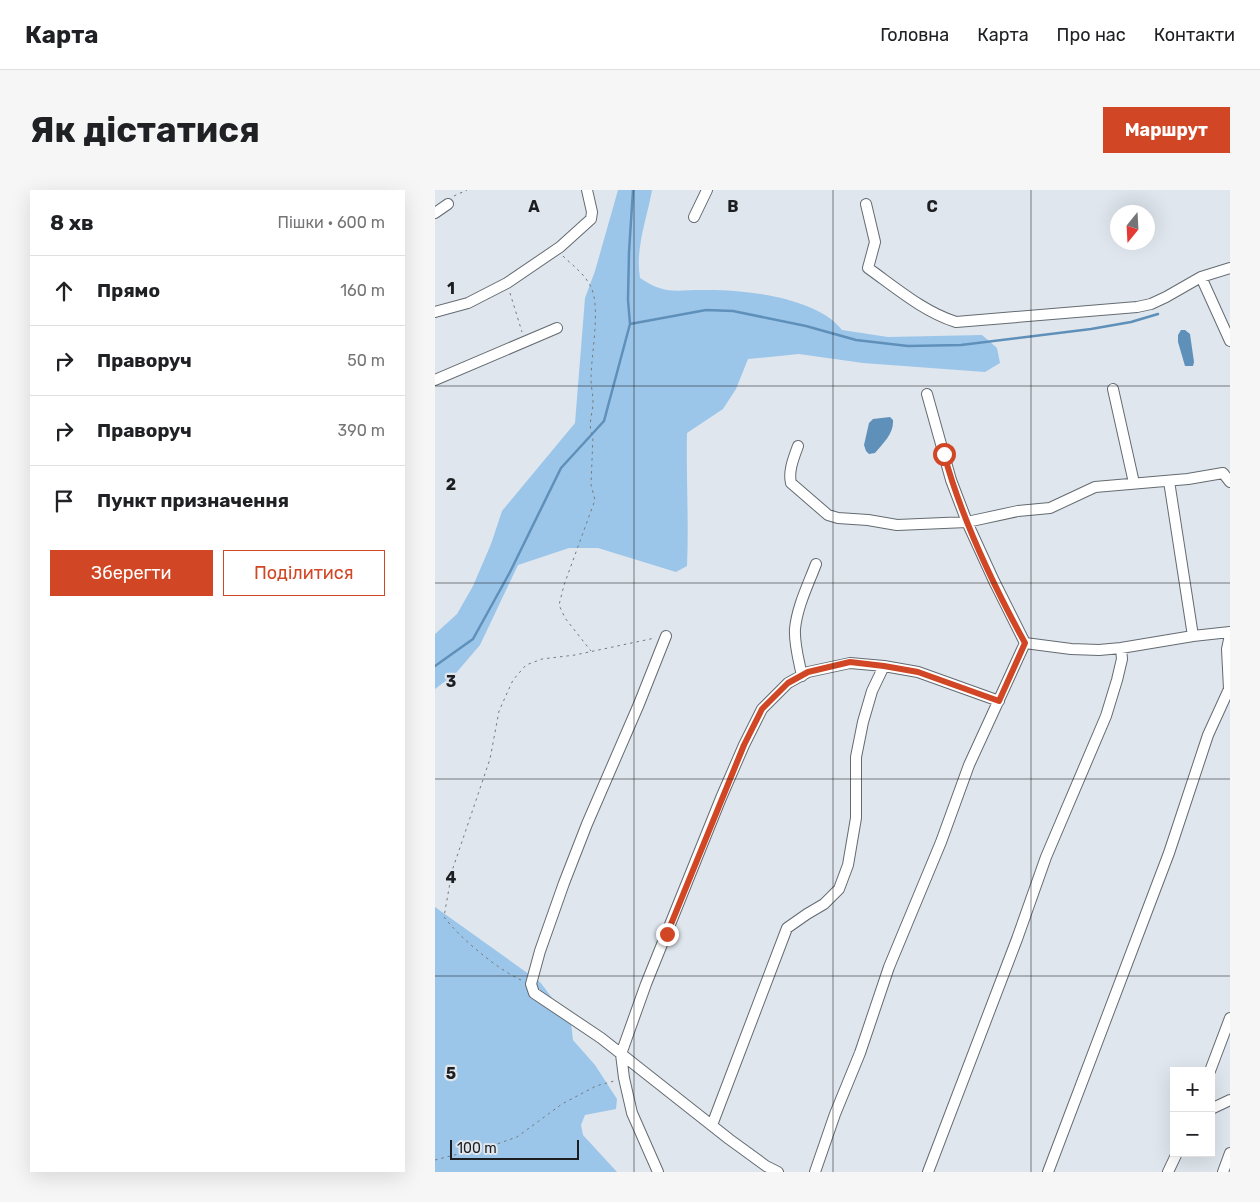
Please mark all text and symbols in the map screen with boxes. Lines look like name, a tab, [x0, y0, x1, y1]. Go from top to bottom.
text: Карта	[25, 21, 98, 49]
text: Головна	[880, 24, 949, 46]
text: Карта	[977, 24, 1029, 46]
text: Про нас	[1057, 24, 1126, 46]
text: Контакти	[1154, 24, 1235, 46]
button: Маршрут	[1103, 107, 1230, 153]
text: Як дістатися	[30, 109, 260, 151]
text: A	[528, 197, 540, 216]
text: B	[727, 197, 739, 216]
text: C	[926, 197, 938, 216]
north arrow	[1110, 205, 1155, 250]
text: 8 хв	[50, 210, 94, 235]
text: Пішки · 600 m	[278, 213, 385, 232]
icon: ahead	[50, 277, 78, 305]
text: Прямо	[97, 279, 160, 302]
text: 1	[447, 279, 455, 298]
text: 160 m	[340, 281, 385, 300]
icon: right	[50, 347, 78, 375]
text: Праворуч	[97, 349, 192, 372]
text: 50 m	[347, 351, 385, 370]
icon: right	[50, 417, 78, 445]
text: Праворуч	[97, 419, 192, 442]
text: 390 m	[338, 421, 385, 440]
route start	[933, 443, 956, 466]
text: 2	[446, 475, 456, 494]
icon: arrive	[50, 487, 78, 515]
text: Пункт призначення	[97, 489, 289, 512]
button: Зберегти	[50, 550, 213, 596]
button: Поділитися	[223, 550, 385, 596]
text: 3	[446, 672, 456, 691]
text: 4	[446, 868, 457, 887]
route end	[656, 923, 679, 946]
text: 5	[446, 1064, 456, 1083]
map controls	[1170, 1067, 1215, 1157]
button: +	[1170, 1067, 1215, 1112]
button: −	[1170, 1112, 1215, 1157]
scale bar	[450, 1137, 579, 1160]
text: 100 m	[457, 1140, 497, 1157]

